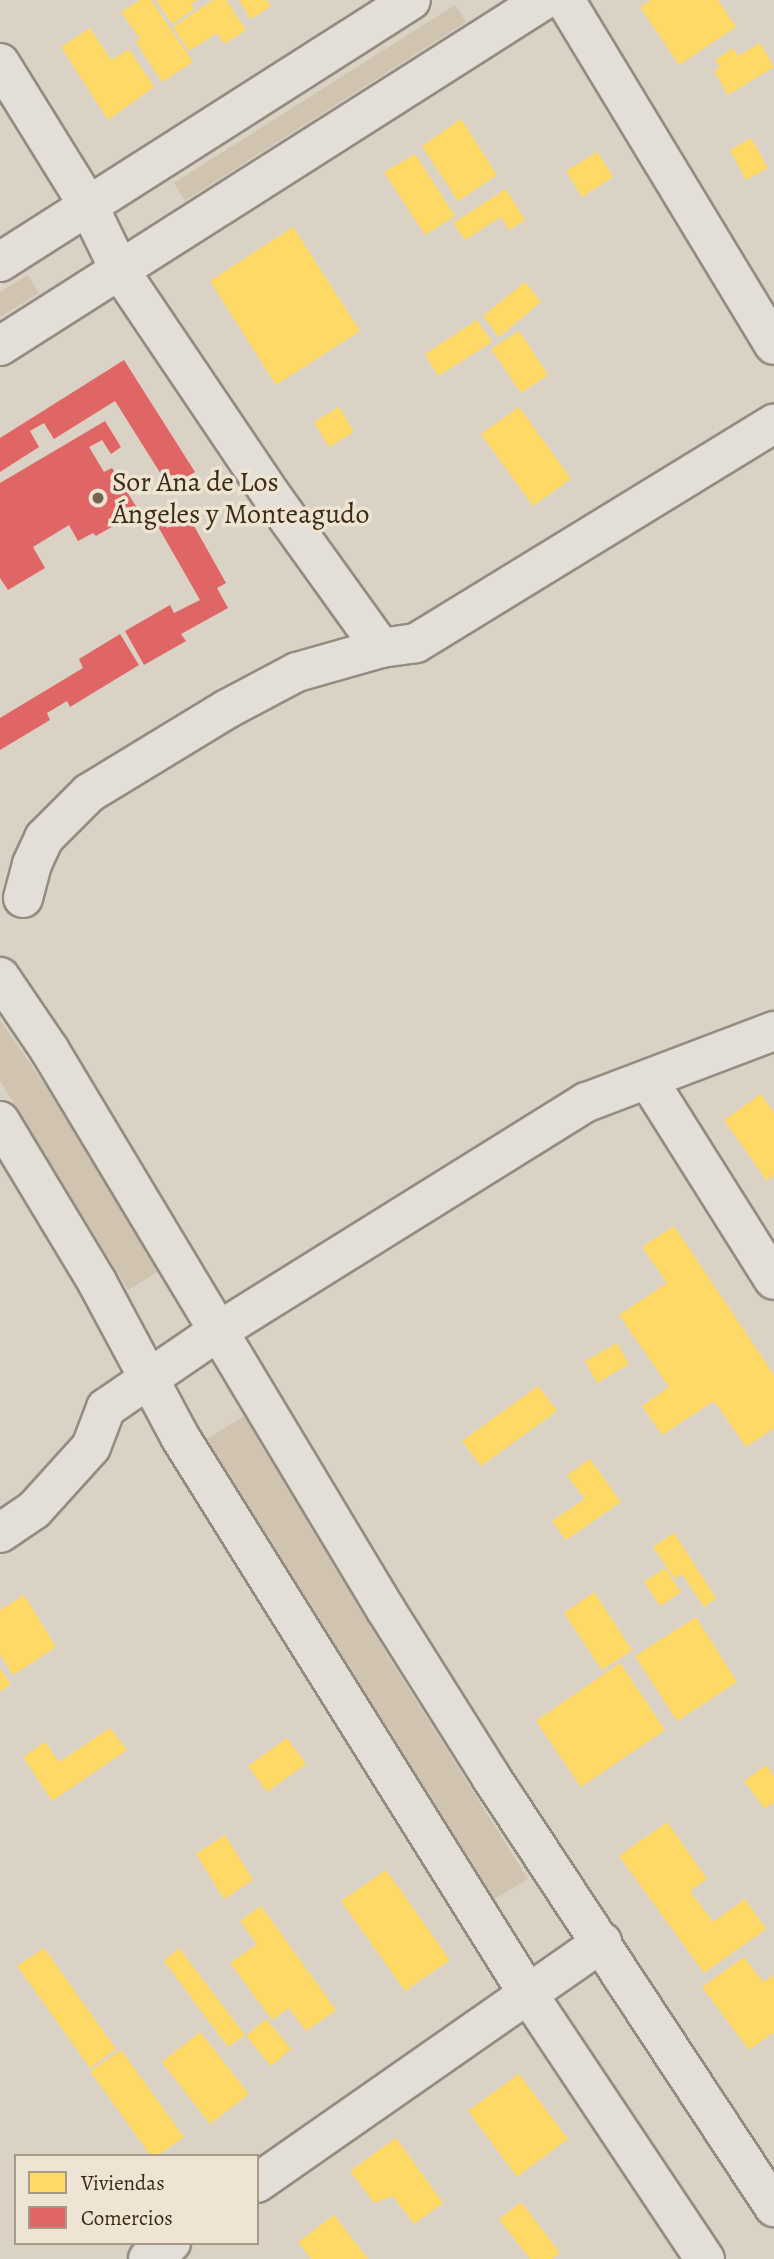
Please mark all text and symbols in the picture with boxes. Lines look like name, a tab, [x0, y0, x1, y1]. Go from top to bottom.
place label: Sor Ana de Los Ángeles y Monteagudo	[112, 465, 369, 531]
marker: Sor Ana de Los Ángeles y Monteagudo	[90, 490, 106, 506]
legend	[14, 2154, 259, 2245]
text: Viviendas	[81, 2169, 165, 2197]
text: Comercios	[81, 2204, 173, 2232]

